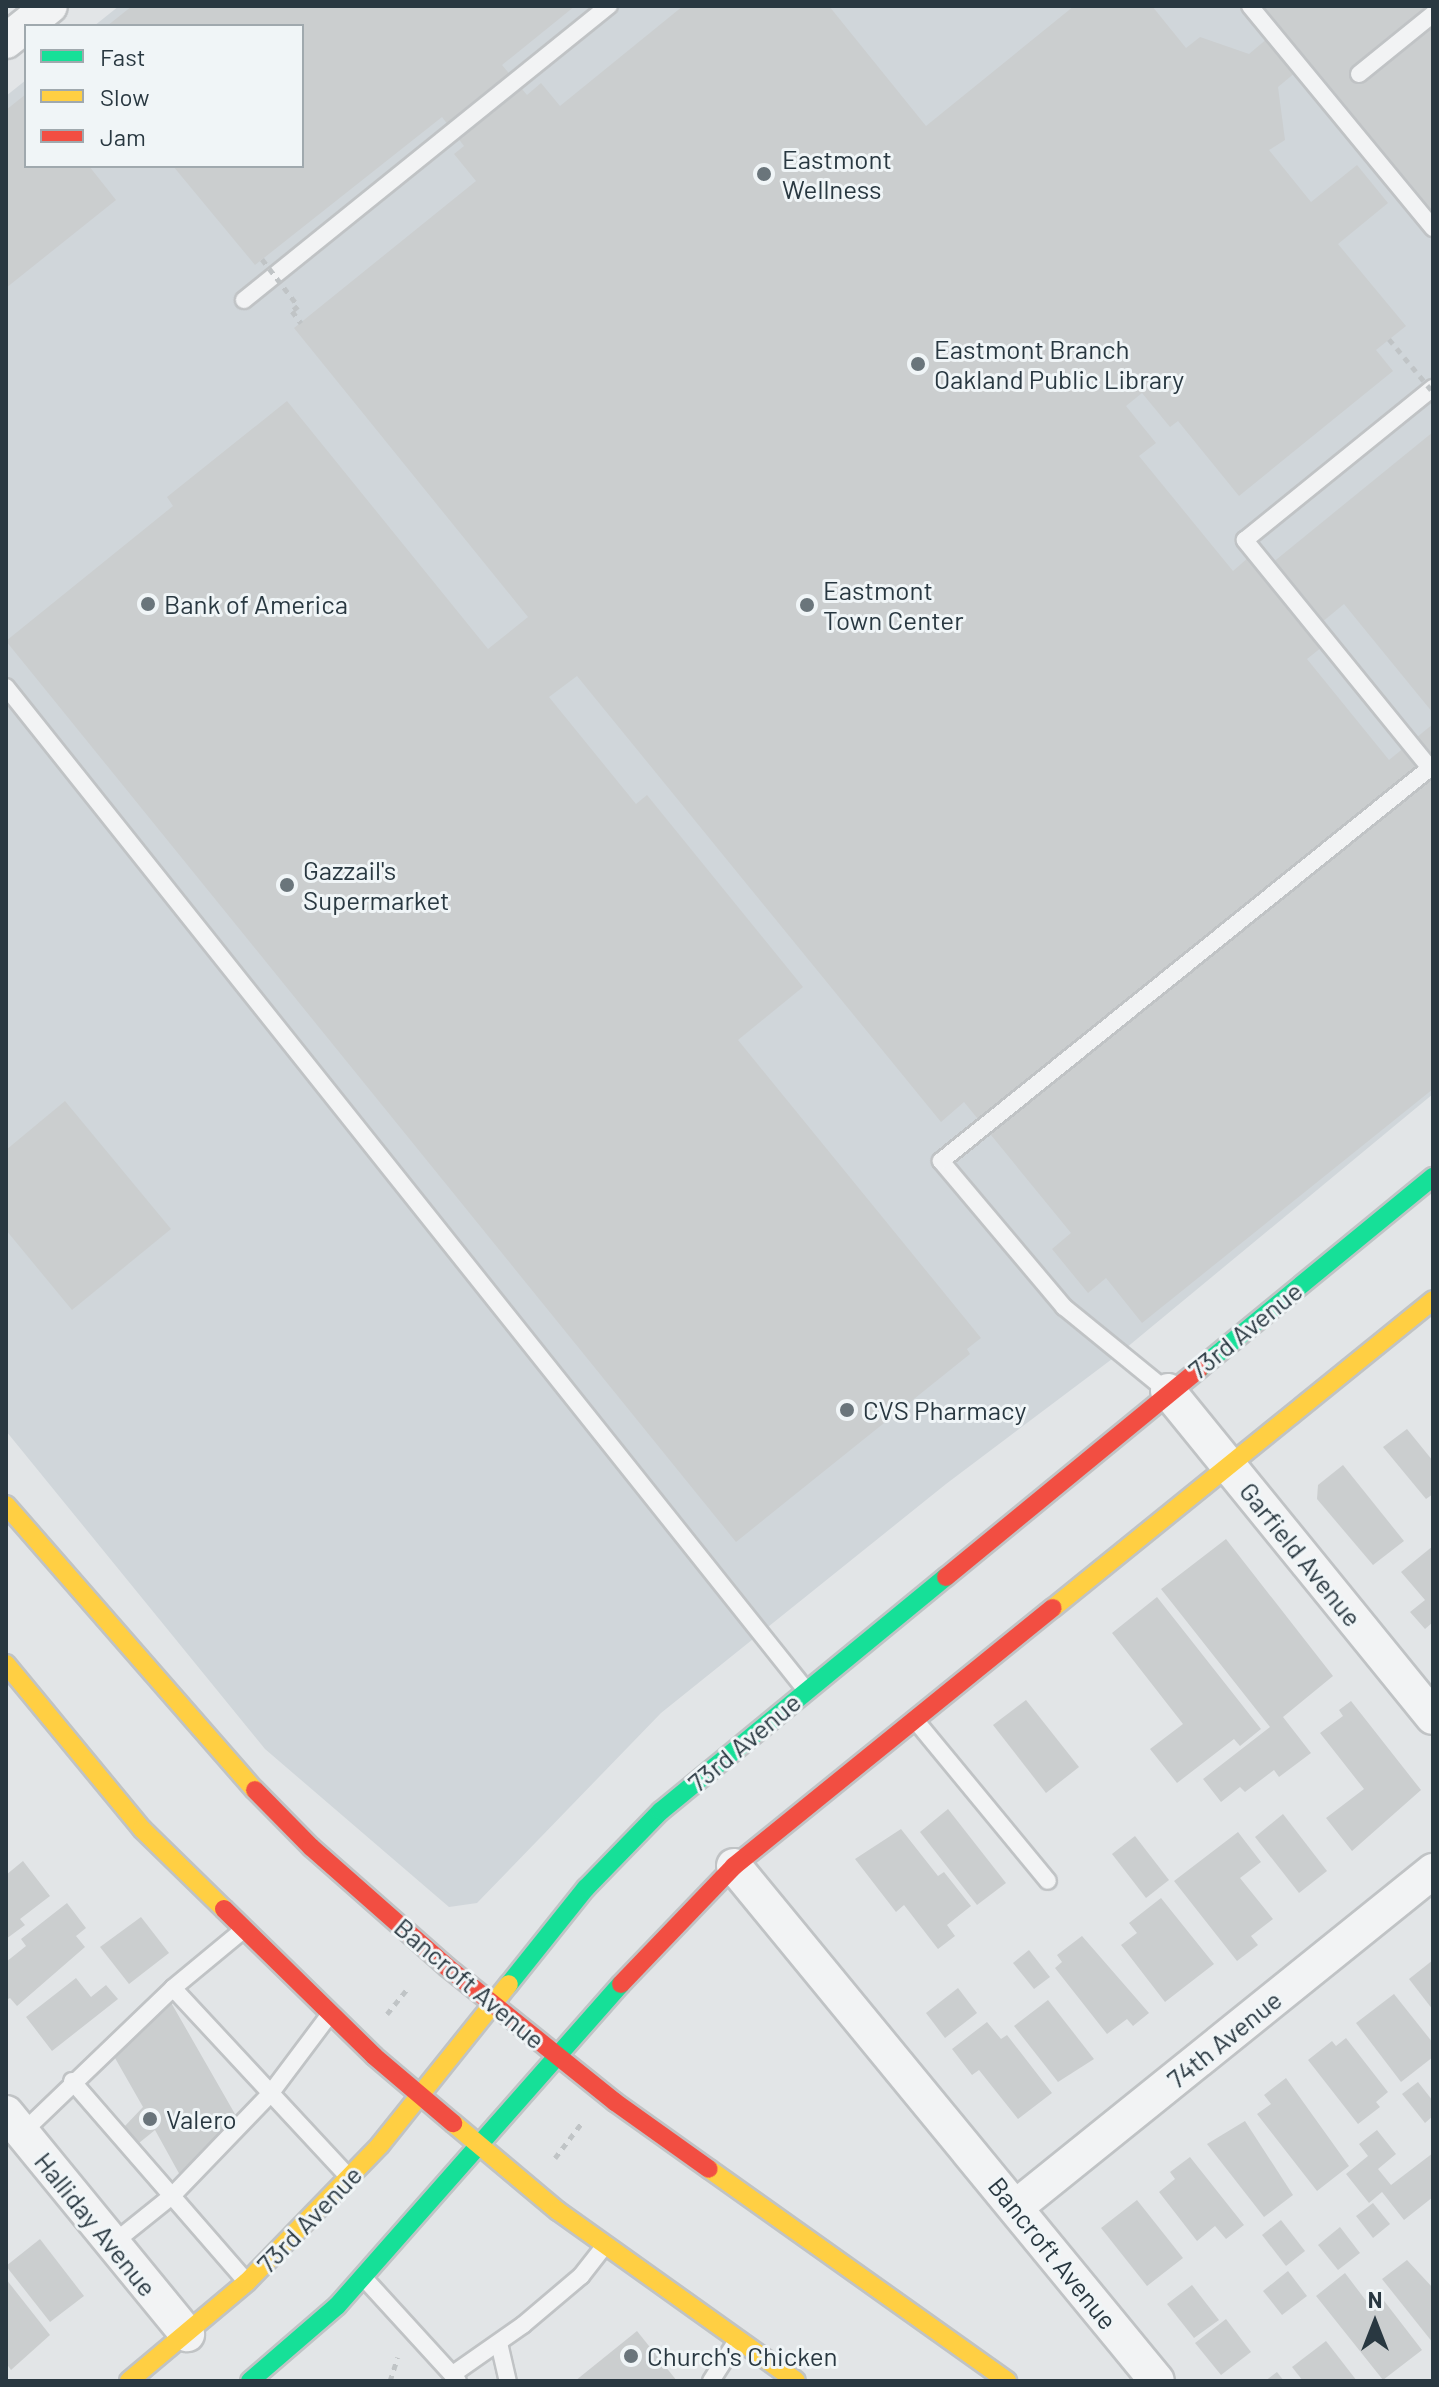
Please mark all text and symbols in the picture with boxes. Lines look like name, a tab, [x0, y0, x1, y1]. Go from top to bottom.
legend	[24, 24, 304, 168]
text: Fast	[100, 42, 145, 71]
text: Slow	[100, 82, 149, 111]
text: Jam	[100, 122, 146, 151]
place label: Eastmont Wellness	[782, 143, 892, 204]
marker: Eastmont Wellness	[753, 163, 775, 185]
place label: Eastmont Branch Oakland Public Library	[934, 333, 1184, 394]
marker: Eastmont Branch Oakland Public Library	[909, 355, 927, 373]
place label: Eastmont Town Center	[823, 574, 964, 636]
place label: Bank of America	[164, 588, 348, 620]
marker: Bank of America	[139, 595, 157, 613]
marker: Eastmont Town Center	[798, 596, 816, 614]
place label: Gazzail's Supermarket	[303, 854, 450, 916]
marker: Gazzail's Supermarket	[278, 876, 296, 894]
street label: 73rd Avenue	[1182, 1275, 1308, 1385]
place label: CVS Pharmacy	[863, 1394, 1026, 1426]
marker: CVS Pharmacy	[838, 1401, 856, 1419]
street label: Garfield Avenue	[1233, 1476, 1369, 1632]
street label: 73rd Avenue	[681, 1686, 807, 1798]
street label: Bancroft Avenue	[388, 1911, 552, 2055]
street label: 74th Avenue	[1161, 1983, 1287, 2095]
place label: Valero	[166, 2103, 237, 2135]
marker: Valero	[141, 2110, 159, 2128]
street label: Halliday Avenue	[28, 2146, 164, 2302]
street label: 73rd Avenue	[250, 2159, 368, 2279]
street label: Bancroft Avenue	[982, 2171, 1124, 2335]
north arrow	[1335, 2283, 1415, 2363]
text: N	[1368, 2286, 1382, 2312]
place label: Church's Chicken	[647, 2340, 838, 2372]
marker: Church's Chicken	[622, 2347, 640, 2365]

